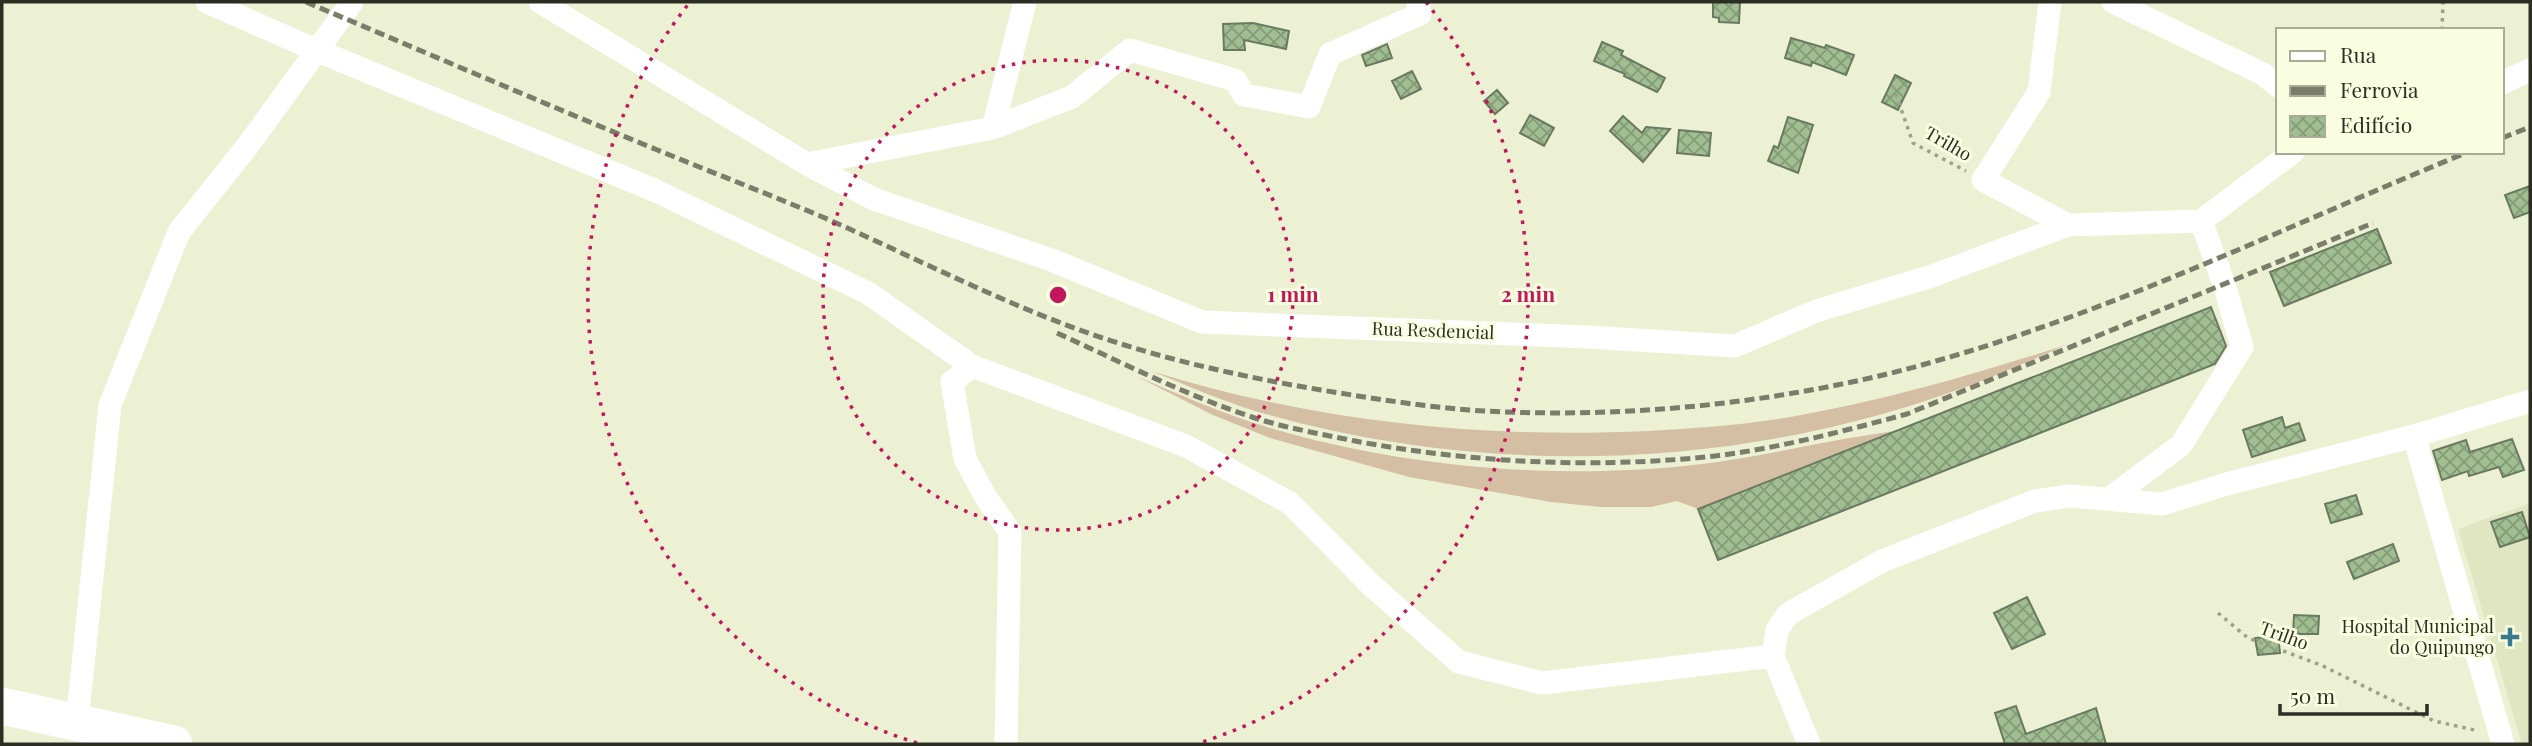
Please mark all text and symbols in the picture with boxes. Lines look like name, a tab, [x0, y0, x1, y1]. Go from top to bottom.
legend	[2276, 28, 2504, 154]
text: Rua	[2340, 40, 2377, 68]
text: Ferrovia	[2340, 75, 2419, 103]
text: Edifício	[2340, 110, 2412, 138]
street label: Trilho	[1921, 120, 1976, 166]
text: 1 min	[1267, 279, 1319, 307]
text: 2 min	[1501, 279, 1555, 307]
centre of rings	[1046, 283, 1070, 307]
street label: Rua Resdencial	[1371, 316, 1495, 344]
place label: Hospital Municipal do Quipungo	[2342, 614, 2494, 659]
street label: Trilho	[2257, 615, 2312, 655]
marker: Hospital Municipal do Quipungo	[2500, 627, 2520, 647]
scale bar	[2280, 672, 2427, 716]
text: 50 m	[2290, 681, 2336, 709]

